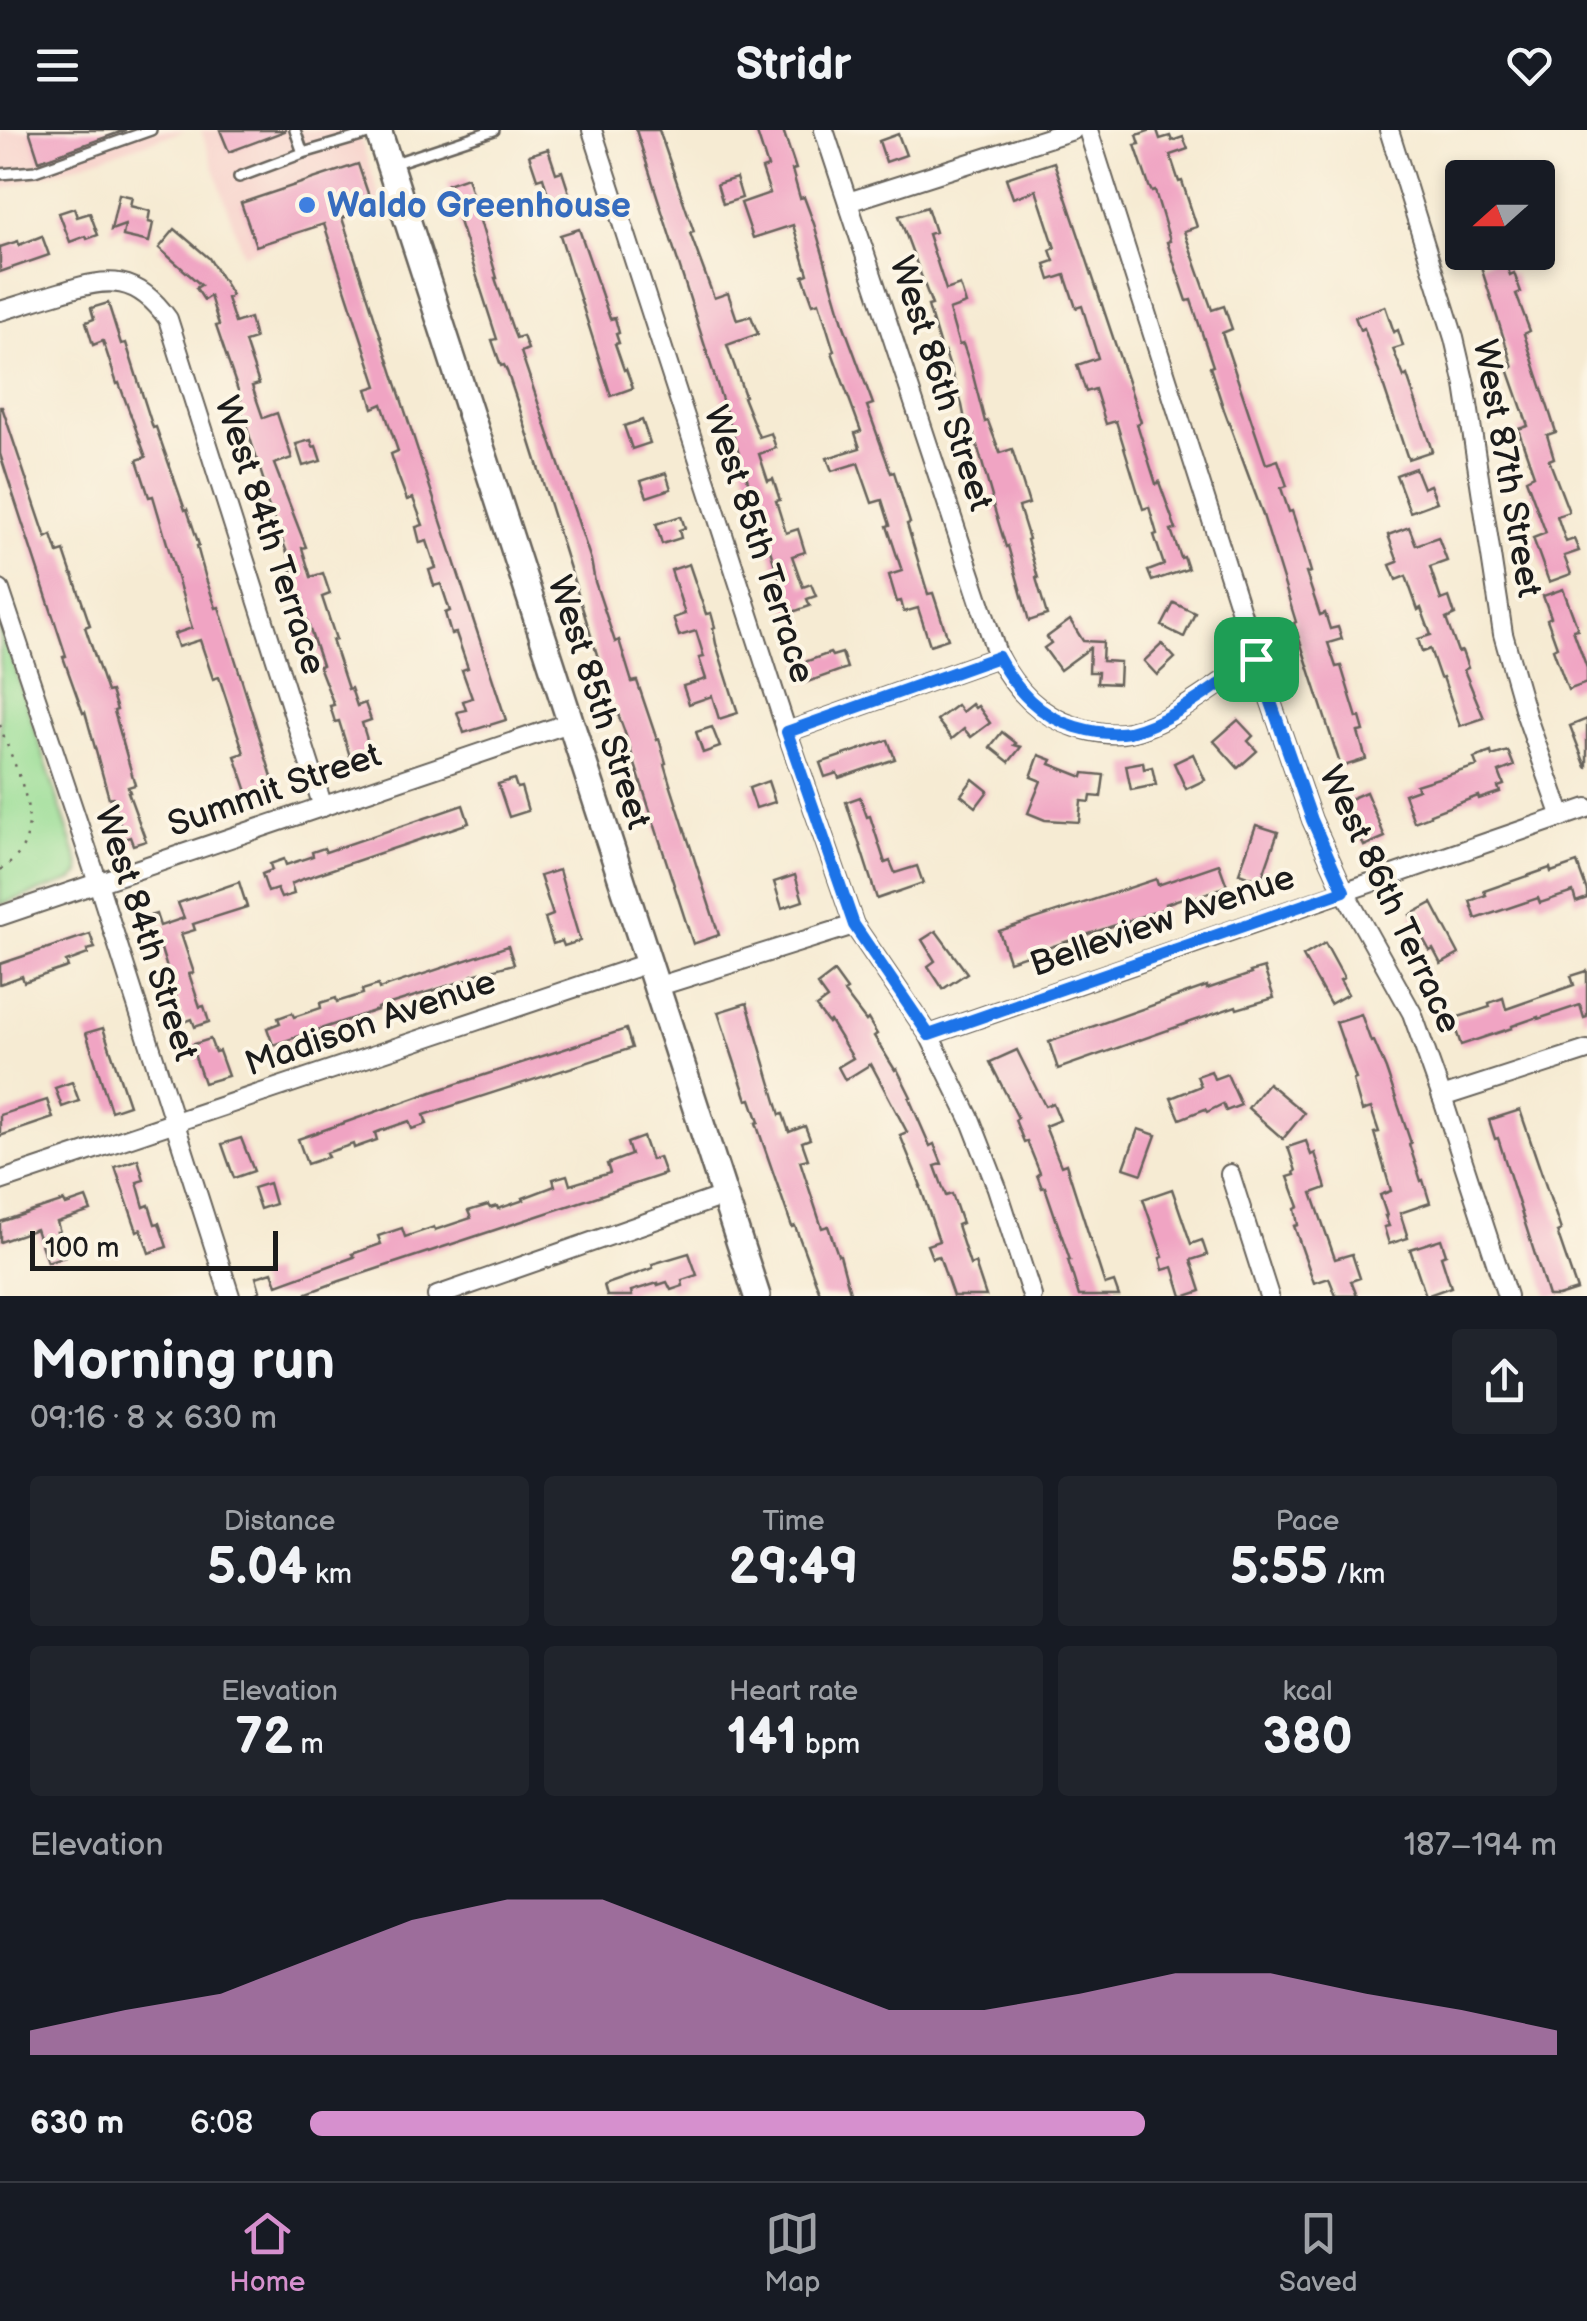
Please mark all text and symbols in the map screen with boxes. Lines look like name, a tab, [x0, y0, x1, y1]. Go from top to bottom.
icon: menu	[30, 38, 85, 93]
text: Stridr	[736, 38, 851, 93]
icon: heart	[1502, 38, 1557, 93]
north arrow	[1445, 160, 1555, 270]
map controls	[1445, 160, 1555, 270]
place label: Waldo Greenhouse	[327, 185, 631, 228]
marker: Waldo Greenhouse	[296, 194, 318, 216]
street label: West 86th Street	[879, 251, 1002, 516]
street label: West 87th Street	[1463, 336, 1550, 601]
street label: West 84th Terrace	[204, 391, 335, 680]
street label: West 85th Terrace	[693, 400, 824, 689]
street label: West 85th Street	[537, 570, 660, 835]
pin	[1214, 617, 1299, 702]
icon: arrive	[1229, 632, 1284, 687]
street label: Summit Street	[162, 734, 387, 847]
street label: West 86th Terrace	[1309, 759, 1470, 1040]
street label: West 84th Street	[84, 801, 207, 1066]
street label: Belleview Avenue	[1025, 856, 1300, 987]
street label: Madison Avenue	[240, 960, 501, 1086]
scale bar	[30, 1226, 278, 1270]
text: 100 m	[45, 1232, 119, 1265]
text: Morning run	[30, 1328, 335, 1395]
button: share	[1452, 1329, 1557, 1434]
text: 09:16 · 8 × 630 m	[30, 1399, 277, 1438]
text: Distance	[224, 1505, 335, 1538]
text: Time	[762, 1505, 825, 1538]
text: Pace	[1276, 1505, 1339, 1538]
text: 5.04	[207, 1538, 308, 1598]
text: 29:49	[729, 1538, 859, 1598]
text: 5:55	[1230, 1538, 1328, 1598]
text: km	[308, 1558, 352, 1591]
text: /km	[1328, 1558, 1385, 1591]
text: Elevation	[221, 1675, 338, 1708]
text: Heart rate	[729, 1675, 858, 1708]
text: kcal	[1282, 1675, 1333, 1708]
text: 72	[235, 1708, 293, 1768]
text: 141	[727, 1708, 797, 1768]
text: 380	[1262, 1708, 1353, 1768]
text: m	[293, 1728, 324, 1761]
text: bpm	[797, 1728, 860, 1761]
text: Elevation	[30, 1826, 163, 1865]
text: 187–194 m	[1404, 1826, 1557, 1865]
text: 630 m	[30, 2104, 124, 2143]
text: 6:08	[190, 2104, 254, 2143]
tab: Home	[229, 2206, 305, 2299]
tab: Map	[764, 2206, 820, 2299]
tab: Saved	[1279, 2206, 1358, 2299]

